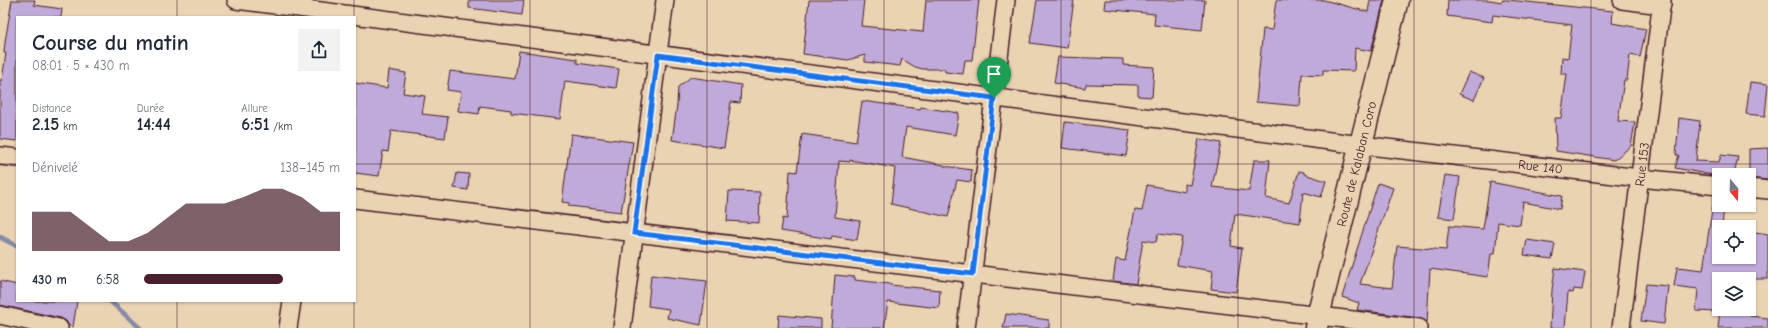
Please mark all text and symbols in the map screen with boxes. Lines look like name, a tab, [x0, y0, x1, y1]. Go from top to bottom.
button: share	[298, 29, 340, 71]
text: Course du matin	[32, 30, 189, 56]
pin	[977, 57, 1011, 98]
text: 08:01 · 5 × 430 m	[32, 58, 130, 73]
icon: arrive	[983, 63, 1005, 85]
street label: Route de Kalaban Coro	[1333, 100, 1379, 228]
text: Distance	[32, 102, 71, 115]
text: Durée	[137, 102, 164, 115]
text: Allure	[241, 102, 268, 115]
text: 2.15	[32, 115, 59, 134]
text: 14:44	[137, 115, 171, 134]
text: 6:51	[241, 115, 269, 134]
text: km	[59, 120, 77, 133]
text: /km	[269, 120, 292, 133]
street label: Rue 153	[1631, 141, 1652, 187]
street label: Rue 140	[1517, 156, 1564, 176]
text: Dénivelé	[32, 160, 78, 175]
text: 138–145 m	[280, 160, 340, 175]
north arrow	[1712, 168, 1756, 212]
map controls	[1712, 168, 1756, 316]
button: locate	[1712, 220, 1756, 264]
text: 430 m	[32, 272, 67, 287]
text: 6:58	[96, 272, 119, 287]
button: layers	[1712, 272, 1756, 316]

